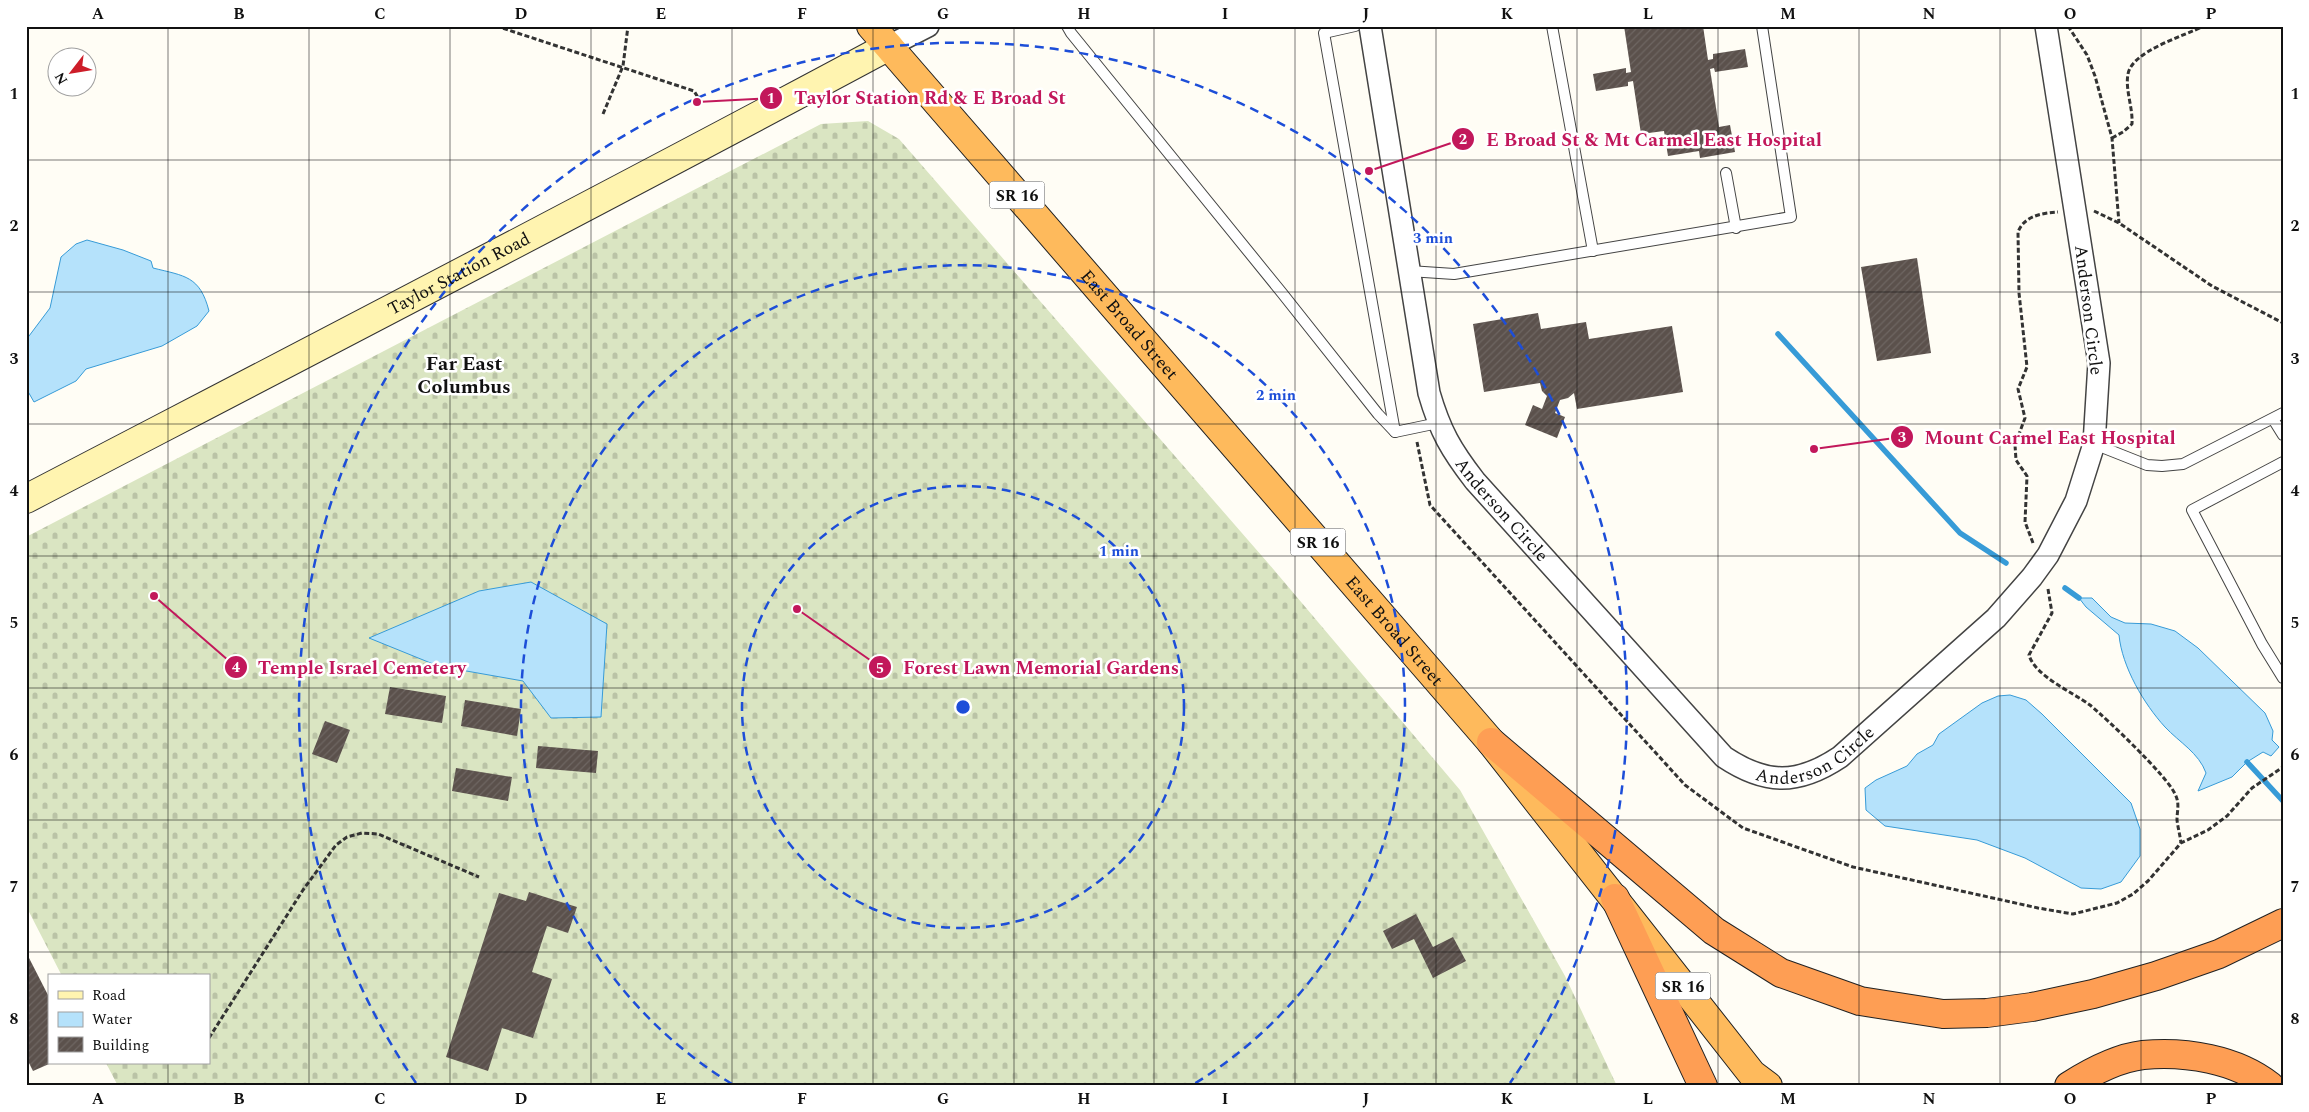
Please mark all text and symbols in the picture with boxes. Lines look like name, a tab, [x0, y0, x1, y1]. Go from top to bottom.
text: A	[92, 2, 105, 26]
text: B	[233, 2, 245, 26]
text: C	[374, 2, 386, 26]
text: D	[515, 2, 528, 26]
text: E	[656, 2, 666, 26]
text: F	[797, 2, 807, 26]
text: G	[937, 2, 949, 26]
text: H	[1077, 2, 1091, 26]
text: I	[1222, 2, 1228, 26]
text: J	[1363, 2, 1370, 26]
text: K	[1501, 2, 1514, 26]
text: L	[1643, 2, 1653, 26]
text: M	[1780, 2, 1796, 26]
text: N	[1922, 2, 1936, 26]
text: O	[2064, 2, 2076, 26]
text: P	[2206, 2, 2217, 26]
north arrow	[48, 48, 98, 98]
text: N	[49, 68, 73, 89]
callout: Taylor Station Rd & E Broad St	[759, 81, 1076, 115]
text: 1	[10, 82, 18, 106]
text: 1	[2291, 82, 2299, 106]
text: Taylor Station Rd & E Broad St	[794, 84, 1066, 113]
text: 1	[767, 87, 775, 110]
callout: E Broad St & Mt Carmel East Hospital	[1451, 122, 1832, 156]
text: E Broad St & Mt Carmel East Hospital	[1486, 126, 1822, 155]
text: 2	[1459, 128, 1467, 151]
road number: SR 16	[990, 182, 1044, 208]
text: 2	[10, 214, 19, 238]
text: 2	[2291, 214, 2300, 238]
street label: Taylor Station Road	[383, 225, 535, 322]
text: 3 min	[1413, 227, 1453, 250]
street label: Anderson Circle	[2067, 243, 2110, 377]
street label: East Broad Street	[1074, 264, 1185, 386]
text: 3	[10, 347, 19, 371]
text: 3	[2291, 347, 2300, 371]
district label: Far East Columbus	[417, 349, 511, 402]
text: 2 min	[1256, 384, 1296, 407]
callout: Mount Carmel East Hospital	[1889, 420, 2186, 454]
text: Mount Carmel East Hospital	[1924, 424, 2176, 453]
text: 3	[1898, 426, 1906, 449]
street label: Anderson Circle	[1448, 452, 1555, 568]
text: 4	[10, 479, 19, 503]
text: 4	[2291, 479, 2300, 503]
road number: SR 16	[1290, 528, 1346, 556]
text: 1 min	[1099, 540, 1139, 563]
street label: East Broad Street	[1339, 570, 1450, 692]
text: 5	[10, 611, 18, 635]
text: 5	[2291, 611, 2299, 635]
callout: Temple Israel Cemetery	[223, 650, 476, 684]
callout: Forest Lawn Memorial Gardens	[868, 650, 1189, 684]
text: Temple Israel Cemetery	[258, 654, 467, 683]
text: Forest Lawn Memorial Gardens	[903, 654, 1179, 683]
text: 4	[232, 656, 241, 679]
text: 5	[876, 657, 884, 680]
centre of rings	[954, 698, 972, 716]
street label: Anderson Circle	[1753, 719, 1881, 792]
text: 6	[10, 743, 19, 767]
text: 6	[2291, 743, 2300, 767]
text: 7	[10, 875, 19, 899]
text: 7	[2291, 875, 2300, 899]
road number: SR 16	[1656, 972, 1710, 999]
legend	[48, 974, 210, 1064]
text: Road	[92, 984, 126, 1007]
text: 8	[10, 1007, 19, 1031]
text: 8	[2291, 1007, 2300, 1031]
text: Water	[92, 1008, 132, 1031]
text: Building	[92, 1034, 149, 1057]
text: A	[92, 1087, 105, 1111]
text: B	[233, 1087, 245, 1111]
text: C	[374, 1087, 386, 1111]
text: D	[515, 1087, 528, 1111]
text: E	[656, 1087, 666, 1111]
text: F	[797, 1087, 807, 1111]
text: G	[937, 1087, 949, 1111]
text: H	[1077, 1087, 1091, 1111]
text: I	[1222, 1087, 1228, 1111]
text: J	[1363, 1087, 1370, 1111]
text: K	[1501, 1087, 1514, 1111]
text: L	[1643, 1087, 1653, 1111]
text: M	[1780, 1087, 1796, 1111]
text: N	[1922, 1087, 1936, 1111]
text: O	[2064, 1087, 2076, 1111]
text: P	[2206, 1087, 2217, 1111]

